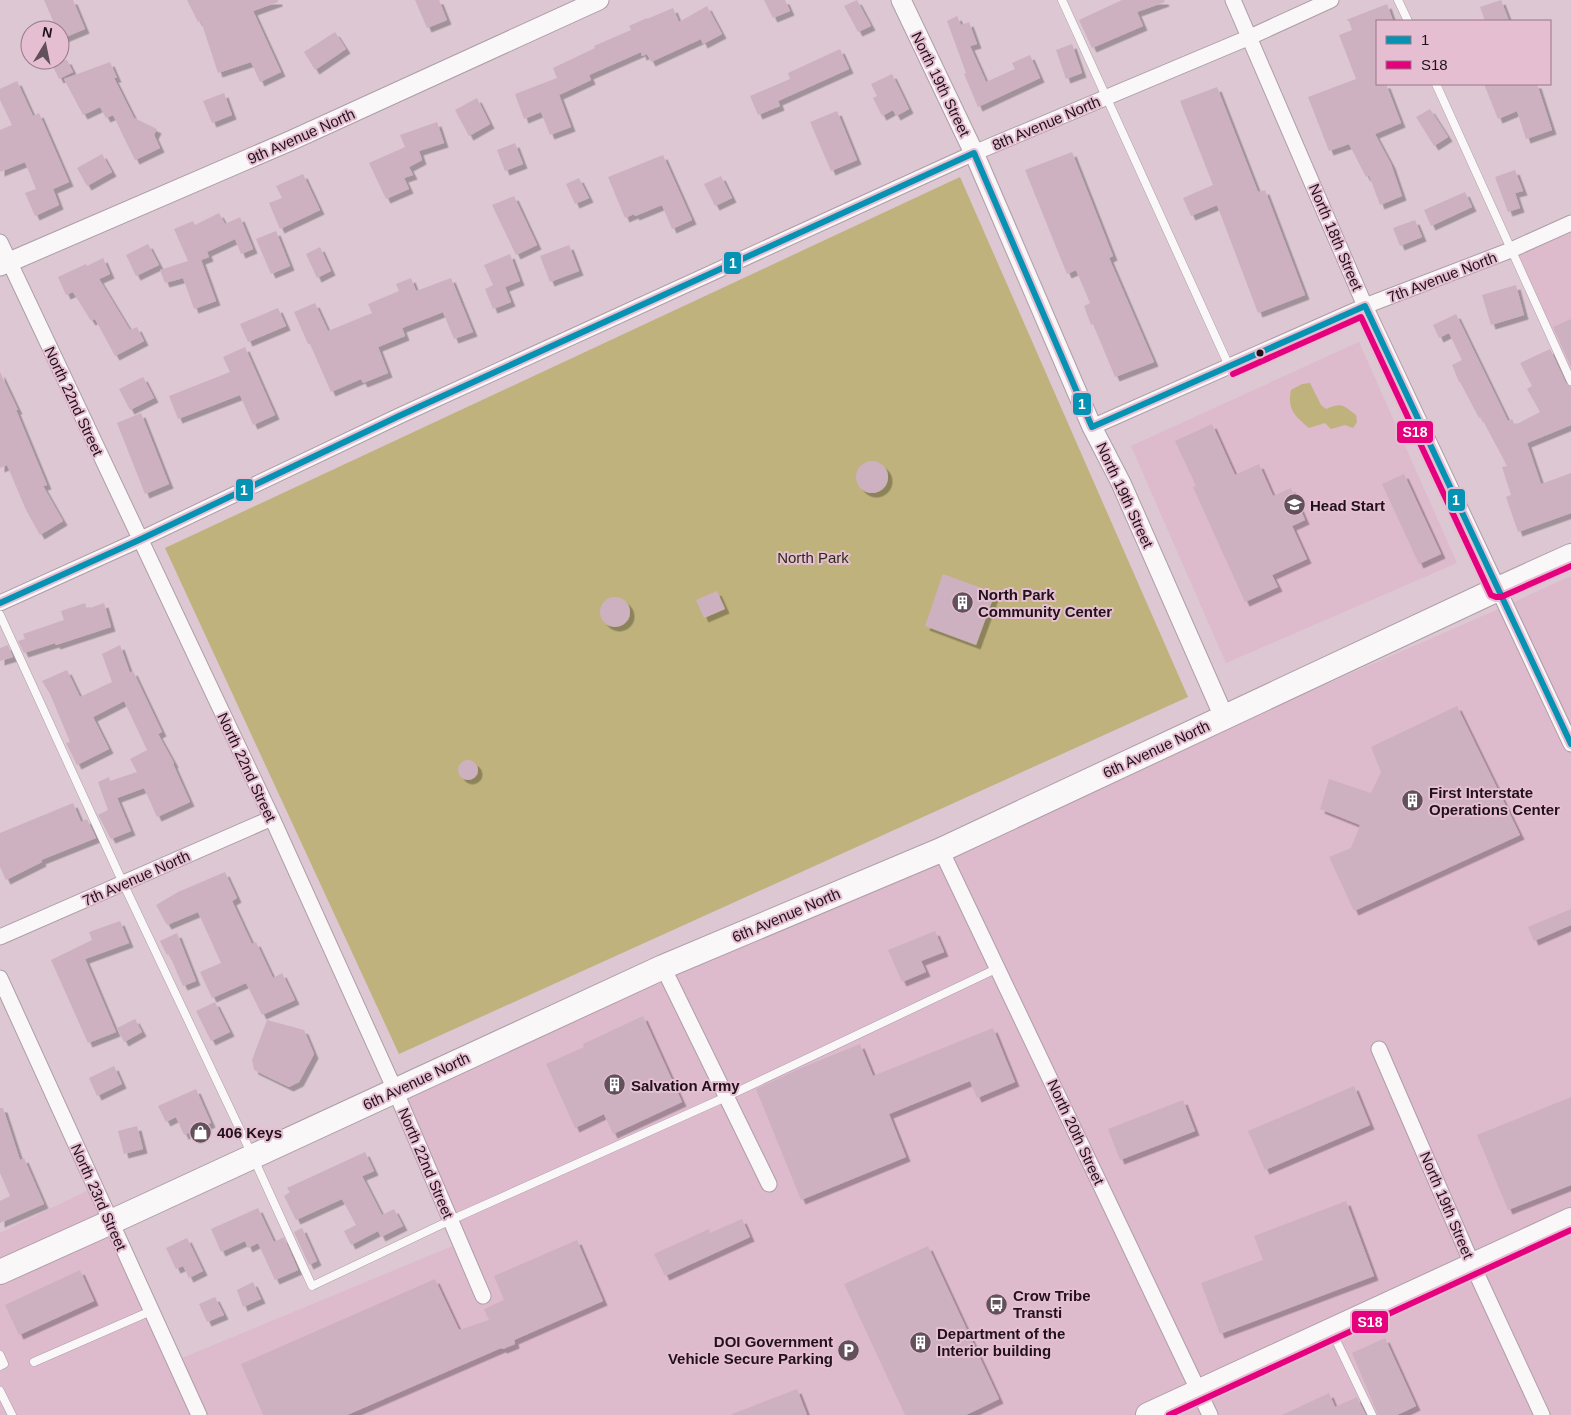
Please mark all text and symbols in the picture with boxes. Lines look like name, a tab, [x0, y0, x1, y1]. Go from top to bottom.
north arrow	[20, 20, 70, 70]
legend	[1376, 20, 1551, 85]
text: N	[41, 23, 54, 41]
street label: North 19th Street	[908, 29, 974, 140]
text: 1	[1421, 31, 1429, 48]
text: S18	[1421, 56, 1448, 73]
street label: 8th Avenue North	[989, 93, 1103, 153]
street label: 9th Avenue North	[245, 105, 357, 167]
street label: North 18th Street	[1306, 181, 1366, 294]
street label: 7th Avenue North	[1385, 248, 1499, 306]
line badge: 1	[723, 251, 742, 275]
text: 1	[729, 255, 737, 271]
street label: North 22nd Street	[41, 344, 107, 459]
unlabelled marker	[1255, 348, 1265, 358]
line badge: 1	[1072, 392, 1092, 416]
text: 1	[1078, 396, 1086, 412]
line badge: S18	[1396, 420, 1434, 444]
text: S18	[1403, 424, 1428, 440]
street label: North 19th Street	[1093, 440, 1157, 551]
line badge: 1	[235, 478, 254, 502]
text: 1	[240, 482, 248, 498]
line badge: 1	[1447, 488, 1466, 512]
text: 1	[1452, 492, 1460, 508]
school or university icon: Head Start	[1282, 493, 1306, 517]
place label: Head Start	[1310, 497, 1385, 514]
park label: North Park	[777, 549, 849, 566]
place label: North Park Community Center	[978, 586, 1112, 620]
building icon: North Park Community Center	[950, 591, 974, 615]
street label: North 22nd Street	[214, 710, 280, 825]
street label: 6th Avenue North	[1100, 717, 1212, 781]
place label: First Interstate Operations Center	[1429, 784, 1560, 818]
building icon: First Interstate Operations Center	[1401, 789, 1425, 813]
street label: 7th Avenue North	[80, 847, 192, 909]
street label: 6th Avenue North	[729, 885, 843, 945]
street label: 6th Avenue North	[360, 1049, 472, 1113]
building icon: Salvation Army	[603, 1073, 627, 1097]
place label: Salvation Army	[631, 1077, 740, 1094]
street label: North 20th Street	[1044, 1077, 1108, 1188]
street label: North 22nd Street	[395, 1105, 457, 1222]
shop icon: 406 Keys	[189, 1120, 213, 1144]
place label: 406 Keys	[217, 1124, 282, 1141]
street label: North 23rd Street	[68, 1141, 131, 1254]
street label: North 19th Street	[1417, 1149, 1477, 1262]
place label: Crow Tribe Transti	[1013, 1287, 1091, 1321]
bus stop icon: Crow Tribe Transti	[985, 1292, 1009, 1316]
line badge: S18	[1351, 1310, 1389, 1334]
text: S18	[1358, 1314, 1383, 1330]
place label: Department of the Interior building	[937, 1325, 1065, 1359]
building icon: Department of the Interior building	[909, 1330, 933, 1354]
place label: DOI Government Vehicle Secure Parking	[668, 1333, 833, 1367]
parking icon: DOI Government Vehicle Secure Parking	[837, 1338, 861, 1362]

